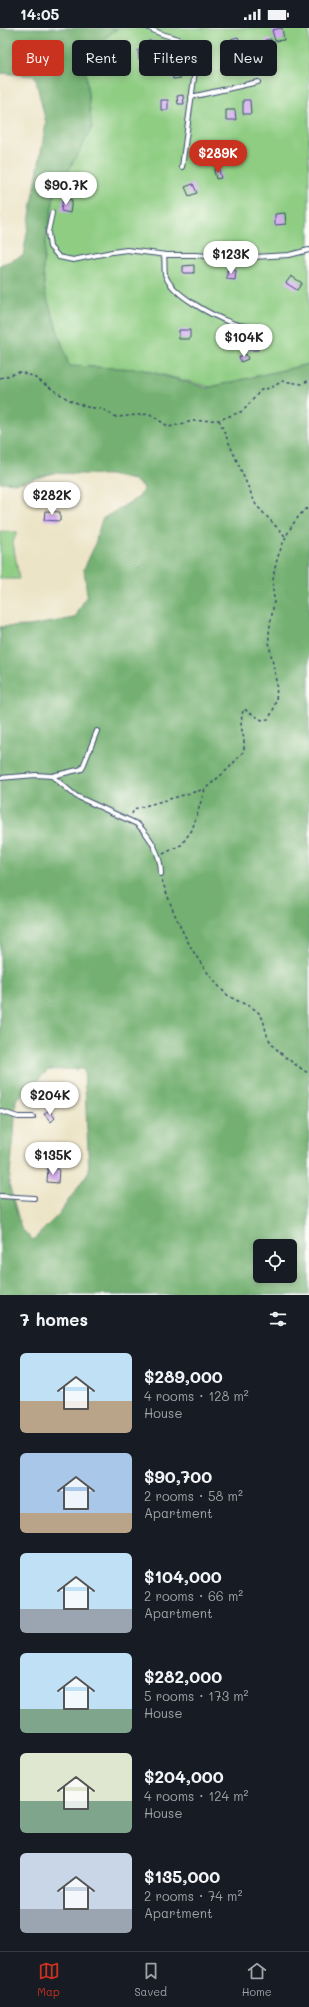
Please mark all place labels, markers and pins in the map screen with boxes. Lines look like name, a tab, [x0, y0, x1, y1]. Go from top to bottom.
pin: $289K	[190, 140, 246, 174]
pin: $90.7K	[33, 172, 99, 206]
pin: $123K	[203, 241, 259, 275]
pin: $104K	[216, 324, 272, 358]
pin: $282K	[24, 482, 80, 516]
pin: $204K	[22, 1082, 78, 1116]
pin: $135K	[25, 1142, 81, 1176]

